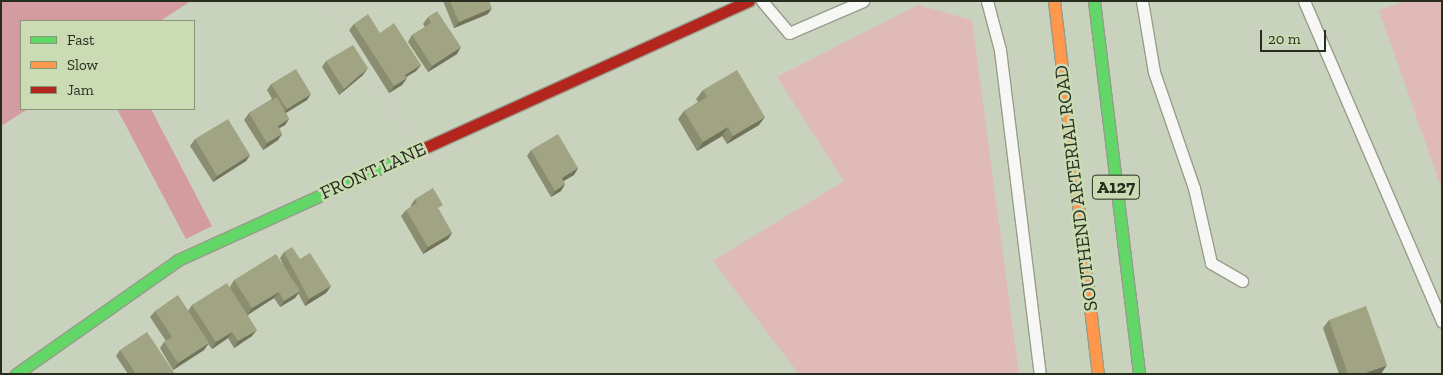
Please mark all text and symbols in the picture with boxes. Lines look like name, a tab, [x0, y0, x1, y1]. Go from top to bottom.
legend	[20, 20, 195, 110]
scale bar	[1263, 20, 1329, 52]
text: 20 m	[1268, 30, 1301, 48]
text: Fast	[67, 31, 95, 49]
text: Slow	[67, 56, 98, 74]
street label: SOUTHEND ARTERIAL ROAD	[1050, 63, 1102, 313]
text: Jam	[67, 81, 94, 99]
street label: FRONT LANE	[316, 137, 430, 205]
road number: A127	[1091, 172, 1141, 202]

